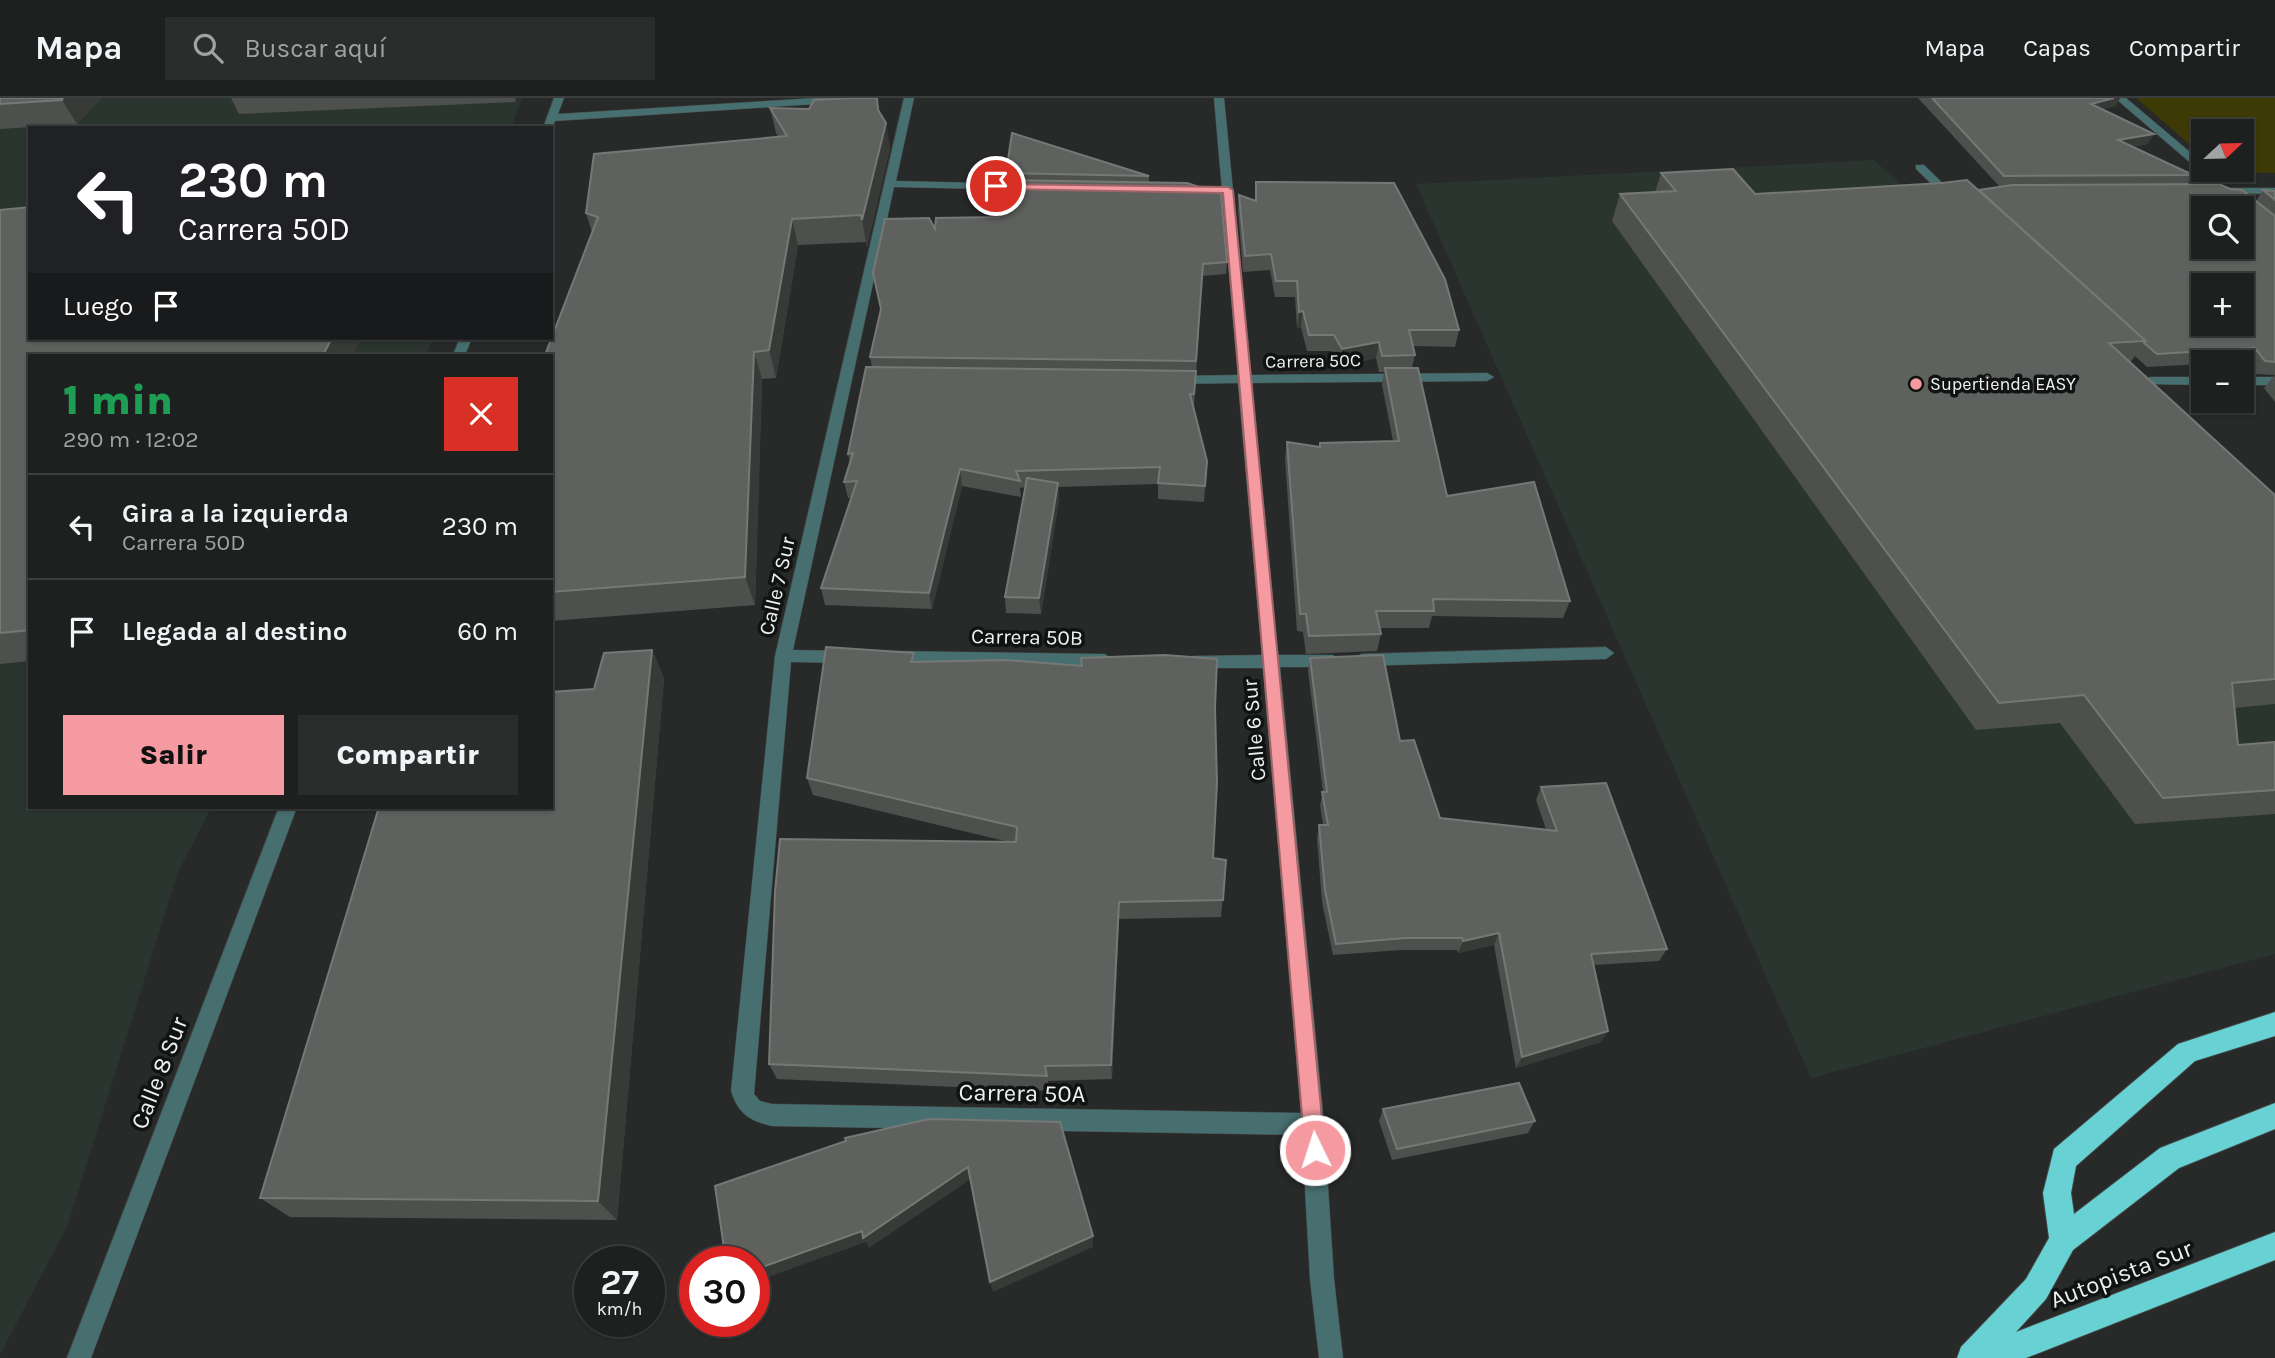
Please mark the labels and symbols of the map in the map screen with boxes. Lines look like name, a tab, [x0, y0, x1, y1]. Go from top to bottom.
north arrow	[2191, 119, 2254, 182]
pin	[966, 156, 1026, 216]
street label: Carrera 50C	[1265, 349, 1361, 373]
place label: Supertienda EASY	[1930, 373, 2076, 395]
marker: Supertienda EASY	[1908, 376, 1924, 392]
street label: Calle 7 Sur	[754, 534, 800, 637]
street label: Carrera 50B	[971, 624, 1083, 650]
street label: Calle 6 Sur	[1238, 678, 1270, 782]
street label: Calle 8 Sur	[125, 1013, 193, 1133]
street label: Carrera 50A	[958, 1078, 1086, 1108]
position arrow	[1278, 1113, 1352, 1187]
street label: Autopista Sur	[2046, 1234, 2196, 1314]
speed limit sign: 30	[679, 1246, 770, 1337]

